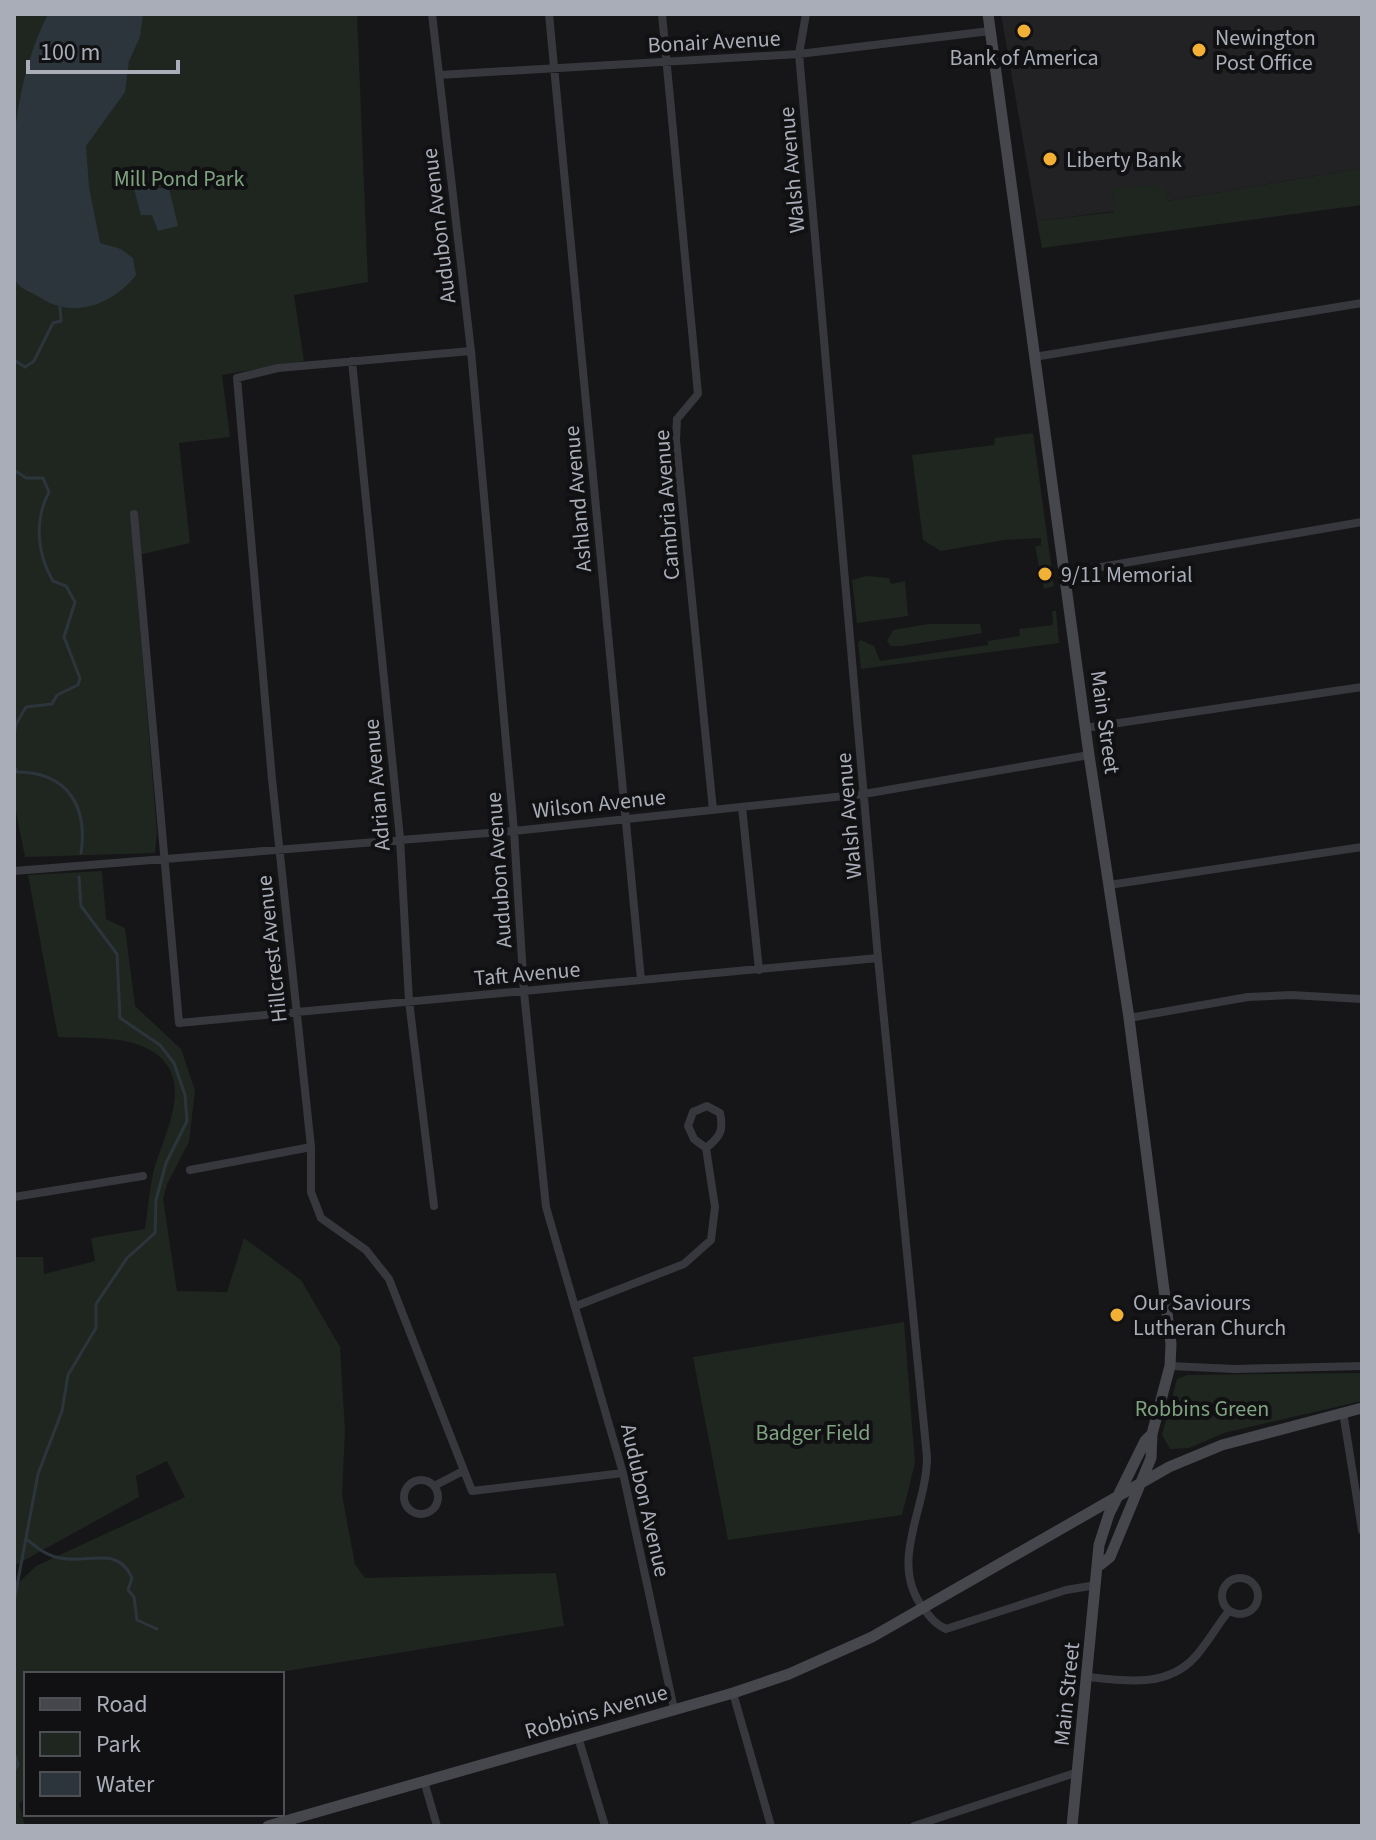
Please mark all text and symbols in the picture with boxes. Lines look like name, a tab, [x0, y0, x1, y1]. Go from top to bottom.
marker: Bank of America	[1015, 22, 1033, 40]
place label: Newington Post Office	[1215, 22, 1316, 79]
street label: Bonair Avenue	[647, 23, 782, 61]
scale bar	[28, 24, 178, 74]
text: 100 m	[40, 35, 100, 70]
marker: Newington Post Office	[1190, 41, 1208, 59]
place label: Bank of America	[949, 42, 1099, 74]
street label: Walsh Avenue	[771, 105, 813, 235]
place label: Liberty Bank	[1066, 144, 1182, 176]
street label: Audubon Avenue	[414, 146, 464, 305]
marker: Liberty Bank	[1041, 150, 1059, 168]
park label: Mill Pond Park	[114, 163, 244, 195]
street label: Ashland Avenue	[556, 424, 600, 573]
street label: Cambria Avenue	[646, 429, 688, 581]
place label: 9/11 Memorial	[1061, 559, 1193, 591]
marker: 9/11 Memorial	[1036, 565, 1054, 583]
street label: Main Street	[1082, 668, 1128, 776]
street label: Adrian Avenue	[355, 717, 399, 852]
street label: Walsh Avenue	[828, 751, 870, 881]
street label: Wilson Avenue	[531, 781, 667, 827]
street label: Audubon Avenue	[478, 791, 520, 949]
street label: Hillcrest Avenue	[248, 874, 296, 1024]
street label: Taft Avenue	[473, 953, 582, 995]
place label: Our Saviours Lutheran Church	[1133, 1287, 1286, 1344]
marker: Our Saviours Lutheran Church	[1108, 1306, 1126, 1324]
park label: Robbins Green	[1135, 1393, 1269, 1425]
park label: Badger Field	[756, 1417, 870, 1449]
street label: Audubon Avenue	[612, 1420, 678, 1580]
street label: Main Street	[1046, 1640, 1088, 1748]
legend	[24, 1672, 284, 1816]
street label: Robbins Avenue	[521, 1676, 672, 1748]
text: Road	[96, 1687, 148, 1722]
text: Park	[96, 1727, 141, 1762]
text: Water	[96, 1767, 155, 1802]

